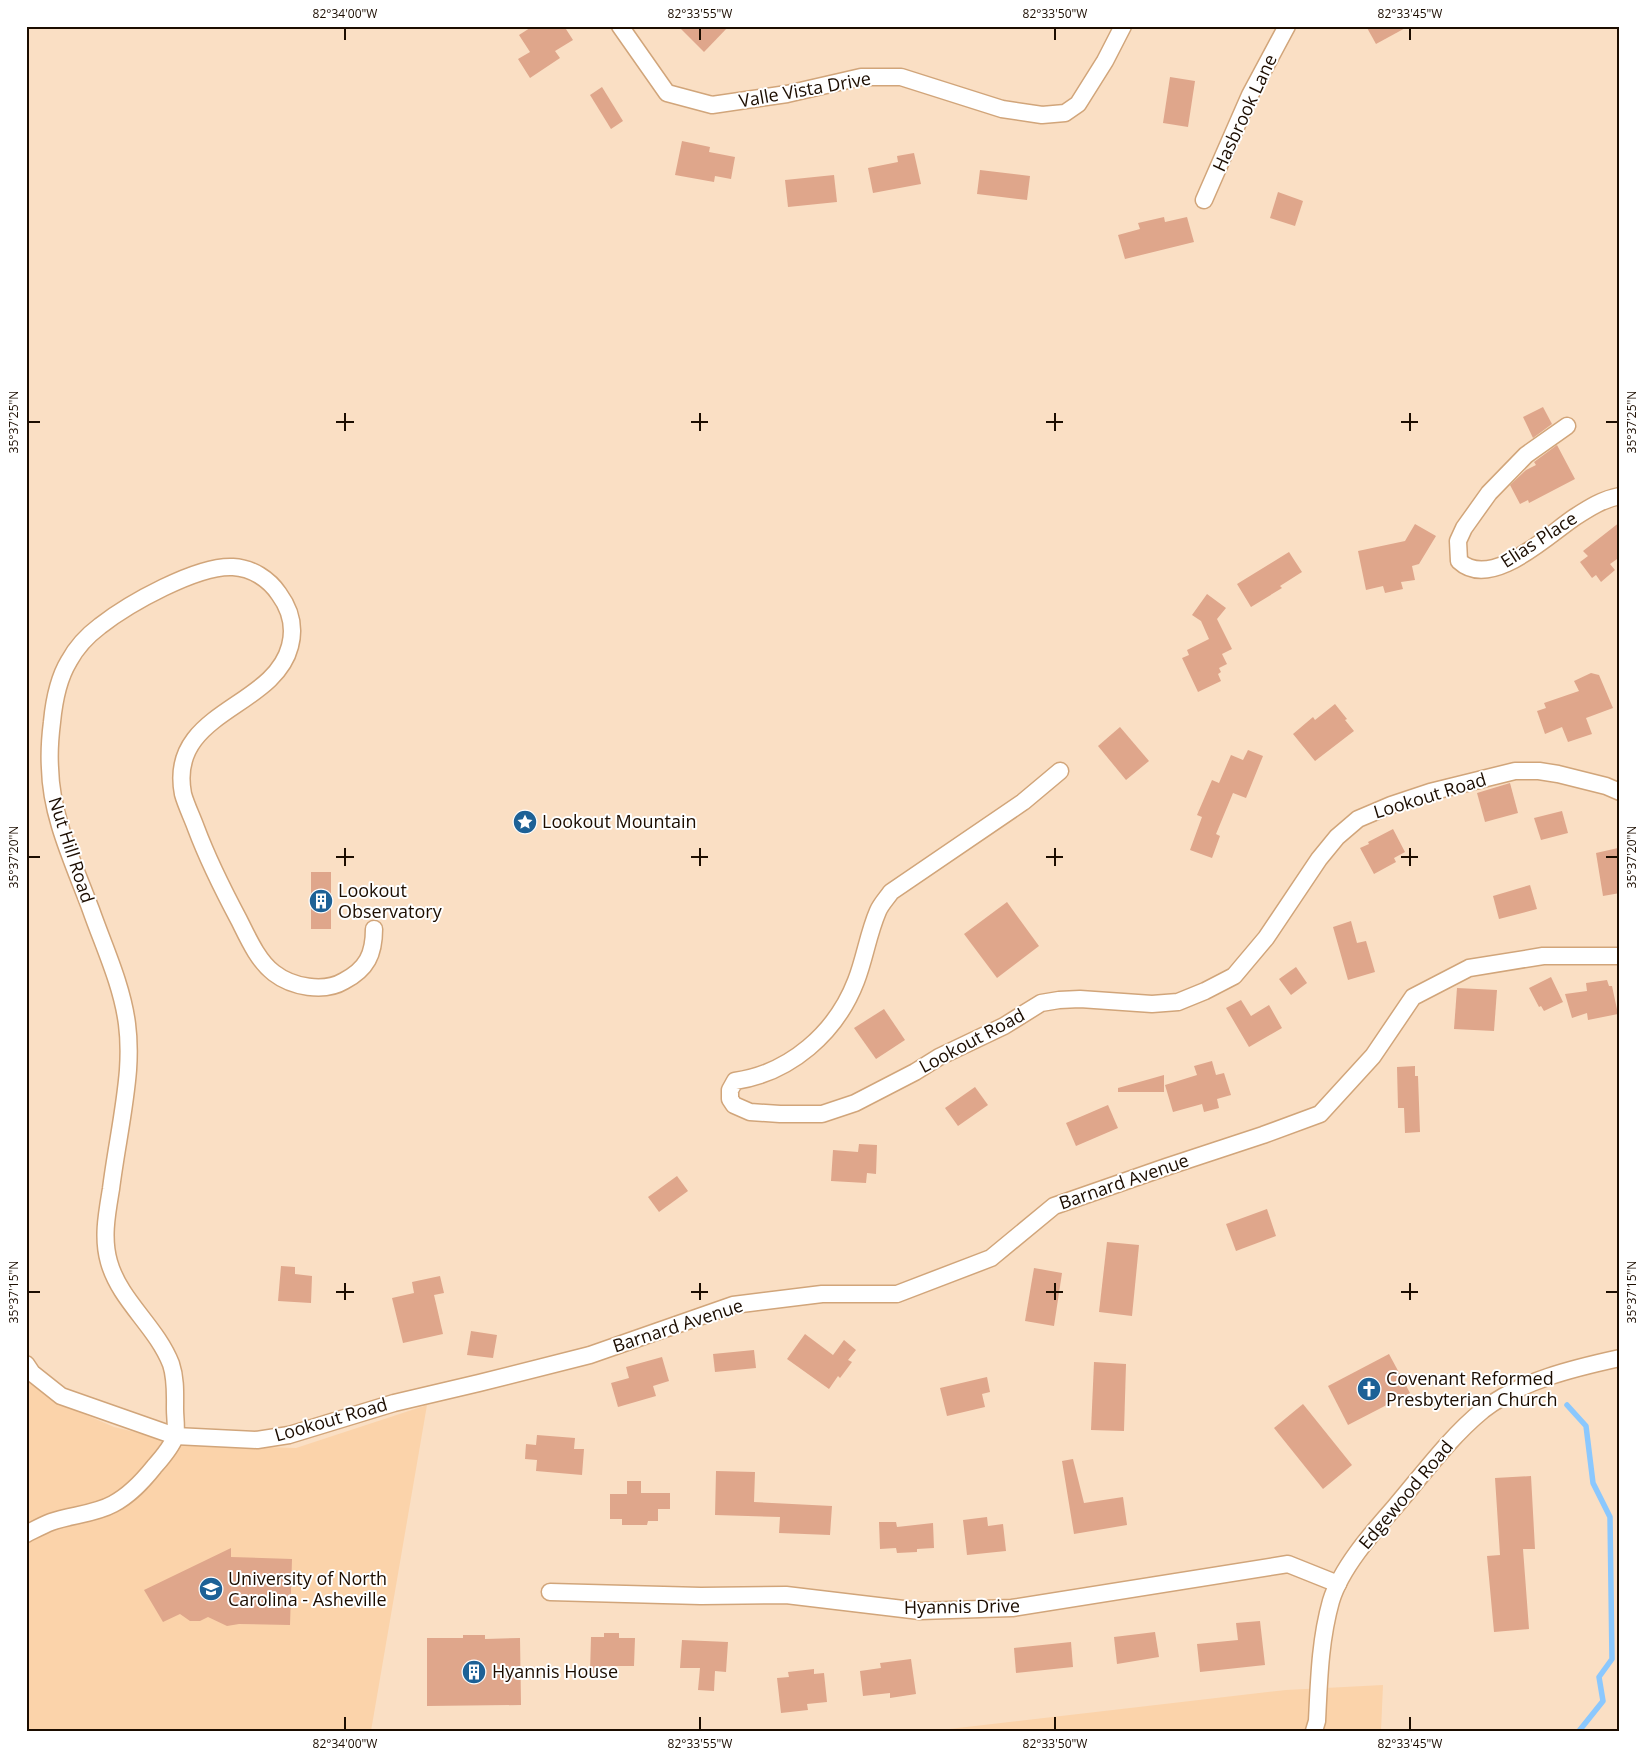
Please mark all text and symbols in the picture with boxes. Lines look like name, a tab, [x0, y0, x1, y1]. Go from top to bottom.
text: 82°34'00"W	[313, 5, 377, 22]
text: 82°33'55"W	[668, 5, 732, 22]
text: 82°33'50"W	[1023, 5, 1087, 22]
text: 82°33'45"W	[1378, 5, 1442, 22]
street label: Hasbrook Lane	[1206, 50, 1282, 175]
street label: Valle Vista Drive	[737, 66, 873, 112]
text: 35°37'25"N	[5, 391, 22, 453]
text: 35°37'25"N	[1623, 391, 1640, 453]
street label: Elias Place	[1496, 506, 1581, 573]
street label: Lookout Road	[1371, 767, 1489, 824]
street label: Nut Hill Road	[44, 794, 100, 906]
place icon: Lookout Mountain	[512, 809, 538, 835]
place label: Lookout Mountain	[542, 809, 697, 833]
text: 35°37'20"N	[5, 826, 22, 888]
text: 35°37'20"N	[1623, 826, 1640, 888]
place label: Lookout Observatory	[338, 878, 443, 923]
building icon: Lookout Observatory	[308, 888, 334, 914]
street label: Lookout Road	[914, 1002, 1029, 1078]
street label: Barnard Avenue	[1056, 1148, 1192, 1214]
text: 35°37'15"N	[5, 1261, 22, 1323]
text: 35°37'15"N	[1623, 1261, 1640, 1323]
street label: Barnard Avenue	[609, 1293, 746, 1357]
place label: Covenant Reformed Presbyterian Church	[1386, 1366, 1557, 1411]
church icon: Covenant Reformed Presbyterian Church	[1356, 1376, 1382, 1402]
street label: Lookout Road	[271, 1391, 390, 1447]
street label: Edgewood Road	[1353, 1435, 1458, 1554]
place label: University of North Carolina - Asheville	[228, 1566, 387, 1611]
school or university icon: University of North Carolina - Asheville	[198, 1576, 224, 1602]
street label: Hyannis Drive	[904, 1593, 1020, 1619]
building icon: Hyannis House	[461, 1659, 487, 1685]
place label: Hyannis House	[492, 1659, 618, 1683]
text: 82°34'00"W	[313, 1735, 377, 1752]
text: 82°33'55"W	[668, 1735, 732, 1752]
text: 82°33'50"W	[1023, 1735, 1087, 1752]
text: 82°33'45"W	[1378, 1735, 1442, 1752]

